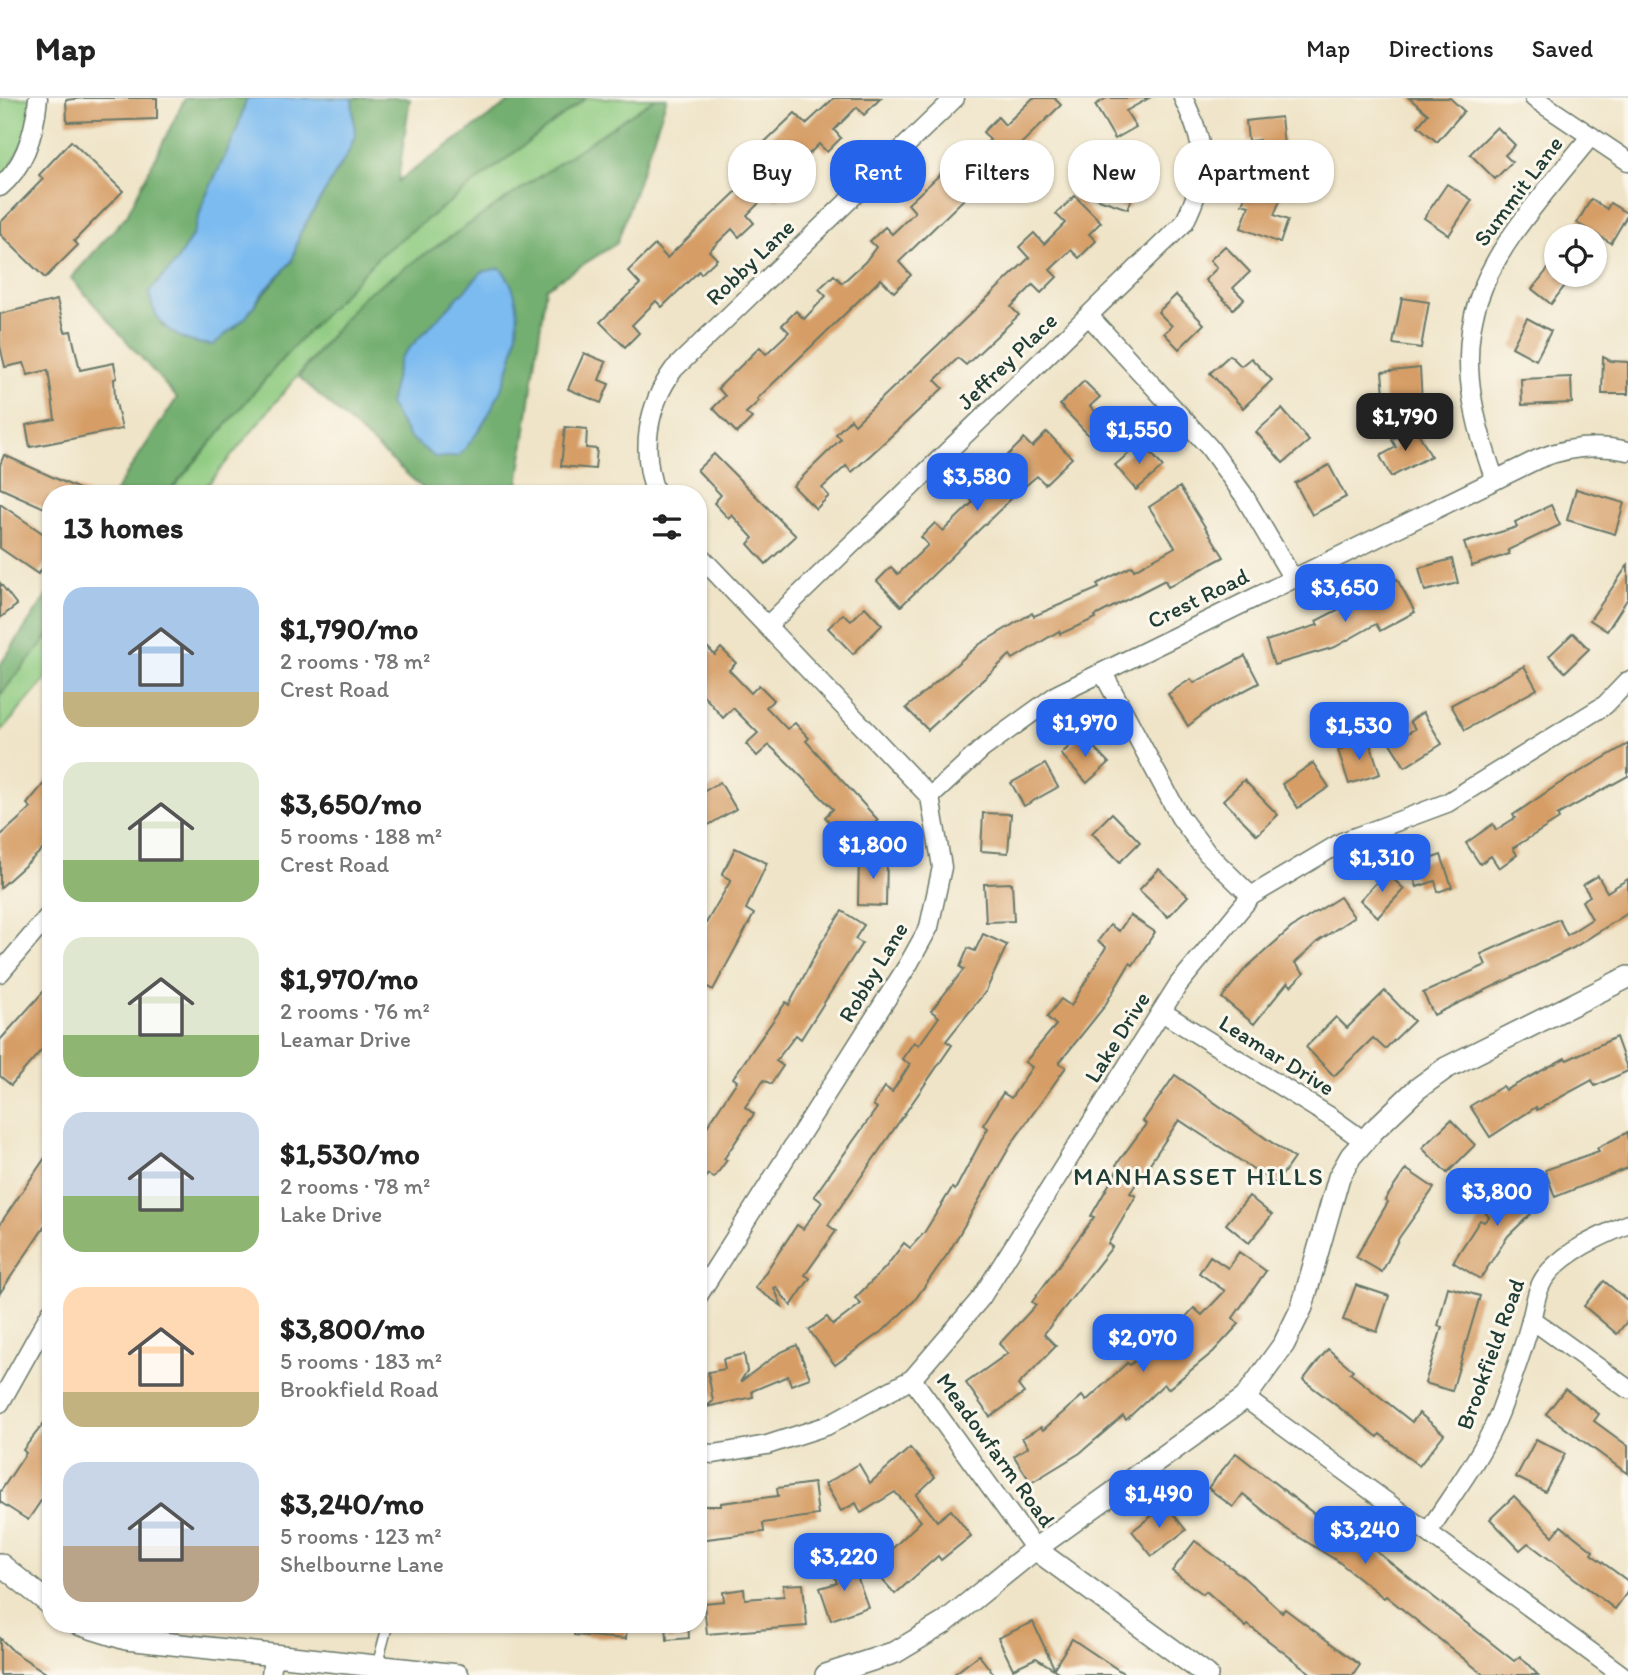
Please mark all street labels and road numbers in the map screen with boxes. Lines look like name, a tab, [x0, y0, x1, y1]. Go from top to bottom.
street label: Summit Lane	[1467, 130, 1569, 252]
street label: Robby Lane	[700, 213, 800, 311]
street label: Jeffrey Place	[951, 306, 1063, 416]
street label: Crest Road	[1143, 561, 1254, 635]
street label: Robby Lane	[832, 917, 914, 1027]
street label: Lake Drive	[1078, 986, 1156, 1088]
street label: Leamar Drive	[1214, 1008, 1340, 1102]
street label: Brookfield Road	[1450, 1275, 1530, 1433]
street label: Meadowfarm Road	[931, 1367, 1062, 1533]

